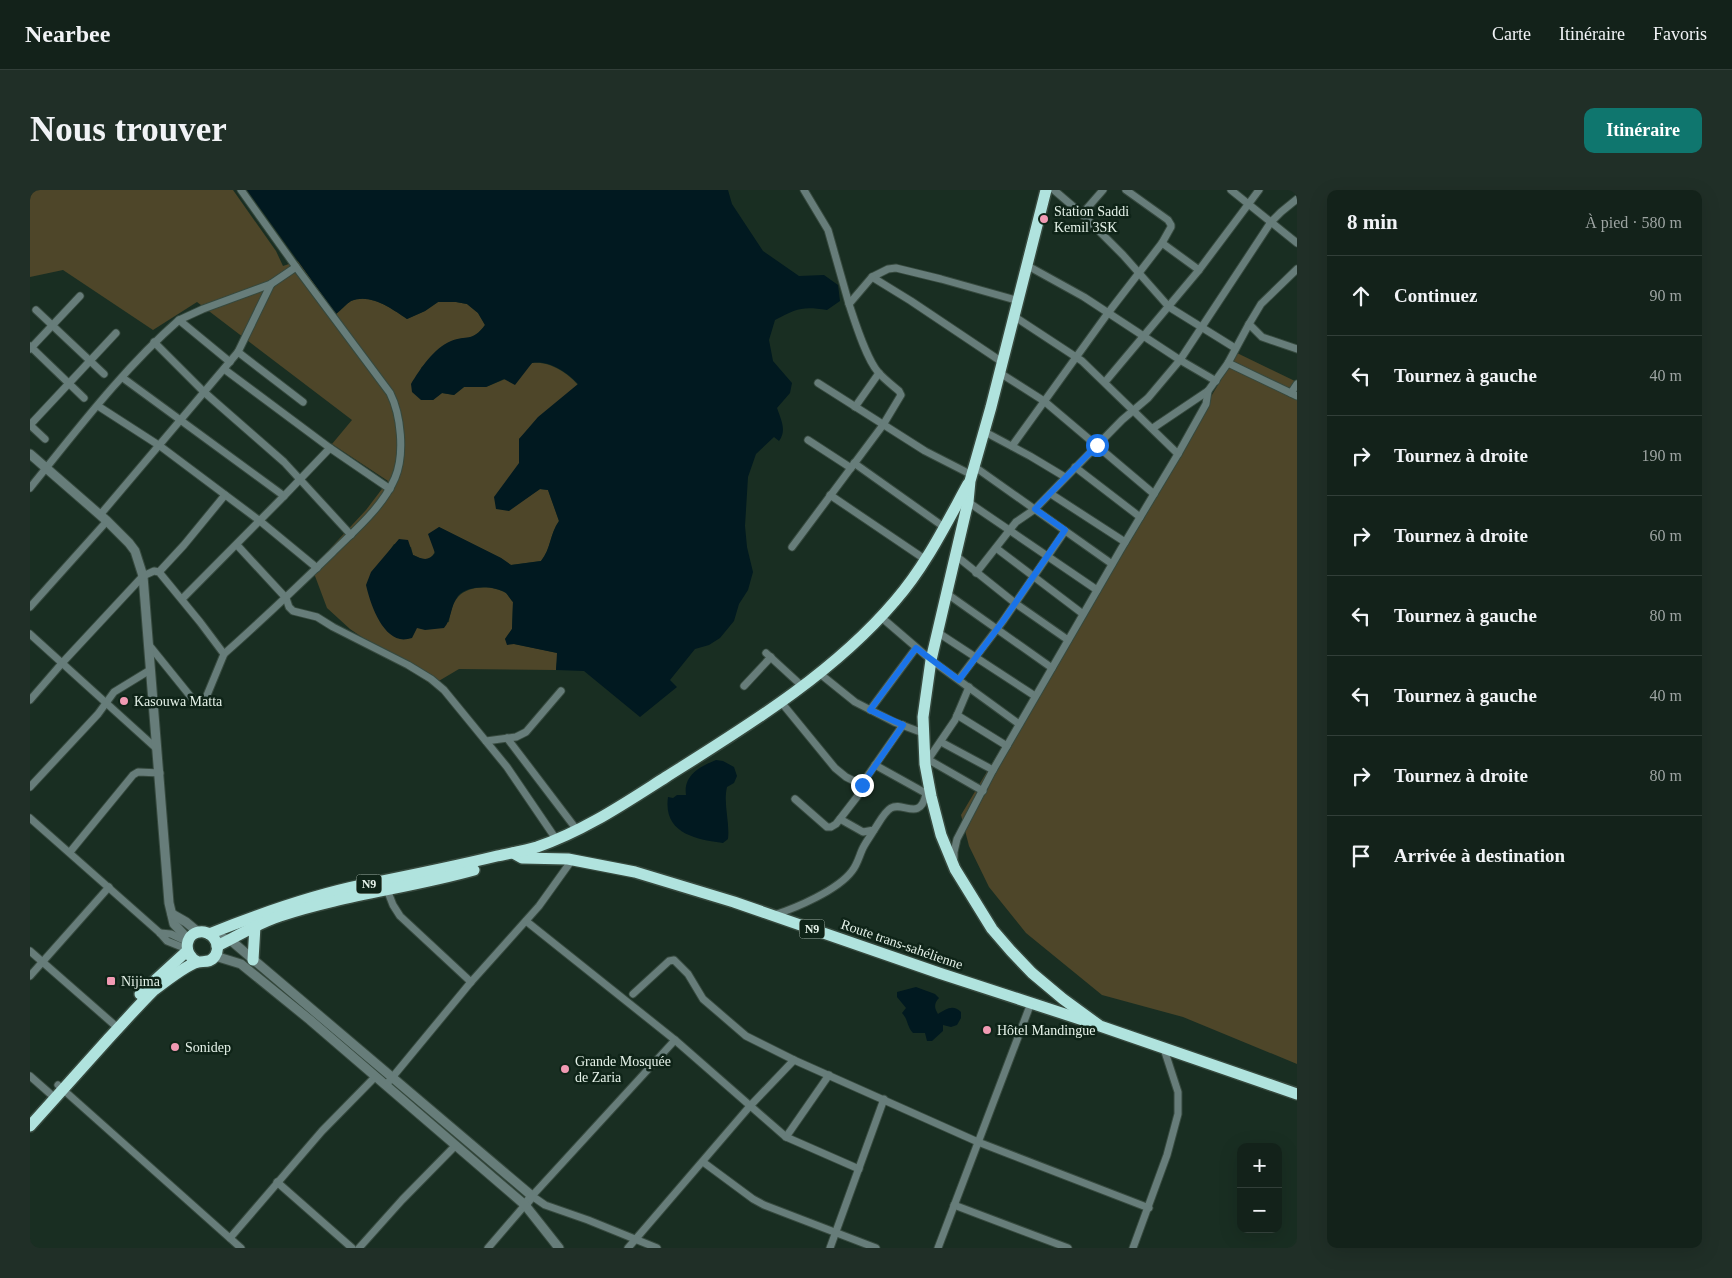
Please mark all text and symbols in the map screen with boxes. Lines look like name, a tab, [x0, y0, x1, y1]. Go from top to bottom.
text: Nearbee	[25, 21, 110, 47]
text: Carte	[1492, 24, 1531, 44]
text: Itinéraire	[1559, 24, 1625, 44]
text: Favoris	[1653, 24, 1707, 44]
button: Itinéraire	[1584, 108, 1702, 153]
text: Nous trouver	[30, 110, 227, 149]
place label: Station Saddi Kemil 3SK	[1054, 204, 1129, 235]
text: 8 min	[1347, 210, 1398, 234]
marker: Station Saddi Kemil 3SK	[1038, 213, 1050, 225]
text: À pied · 580 m	[1585, 214, 1682, 231]
icon: ahead	[1347, 282, 1375, 310]
text: Continuez	[1394, 285, 1477, 306]
text: 90 m	[1650, 287, 1682, 304]
icon: left	[1347, 362, 1375, 390]
text: Tournez à gauche	[1394, 365, 1537, 386]
text: 40 m	[1650, 367, 1682, 384]
route start	[1086, 434, 1109, 457]
icon: right	[1347, 442, 1375, 470]
text: Tournez à droite	[1394, 445, 1528, 466]
text: 190 m	[1642, 447, 1682, 464]
icon: right	[1347, 522, 1375, 550]
text: Tournez à droite	[1394, 525, 1528, 546]
text: 60 m	[1650, 527, 1682, 544]
icon: left	[1347, 602, 1375, 630]
text: Tournez à gauche	[1394, 605, 1537, 626]
text: 80 m	[1650, 607, 1682, 624]
icon: left	[1347, 682, 1375, 710]
text: Tournez à gauche	[1394, 685, 1537, 706]
text: 40 m	[1650, 687, 1682, 704]
place label: Kasouwa Matta	[134, 694, 223, 709]
marker: Kasouwa Matta	[118, 695, 130, 707]
icon: right	[1347, 762, 1375, 790]
text: Tournez à droite	[1394, 765, 1528, 786]
text: 80 m	[1650, 767, 1682, 784]
route end	[851, 774, 874, 797]
icon: arrive	[1347, 842, 1375, 870]
text: Arrivée à destination	[1394, 845, 1565, 866]
road number: N9	[356, 874, 382, 894]
street label: Route trans-sahélienne	[839, 917, 965, 972]
road number: N9	[800, 920, 824, 939]
place label: Nijima	[121, 974, 161, 989]
marker: Nijima	[105, 975, 117, 987]
place label: Hôtel Mandingue	[997, 1023, 1095, 1038]
marker: Hôtel Mandingue	[981, 1024, 993, 1036]
place label: Sonidep	[185, 1040, 231, 1055]
marker: Sonidep	[169, 1041, 181, 1053]
place label: Grande Mosquée de Zaria	[575, 1054, 671, 1085]
marker: Grande Mosquée de Zaria	[559, 1063, 571, 1075]
map controls	[1237, 1143, 1282, 1233]
button: +	[1237, 1143, 1282, 1188]
button: −	[1237, 1188, 1282, 1233]

